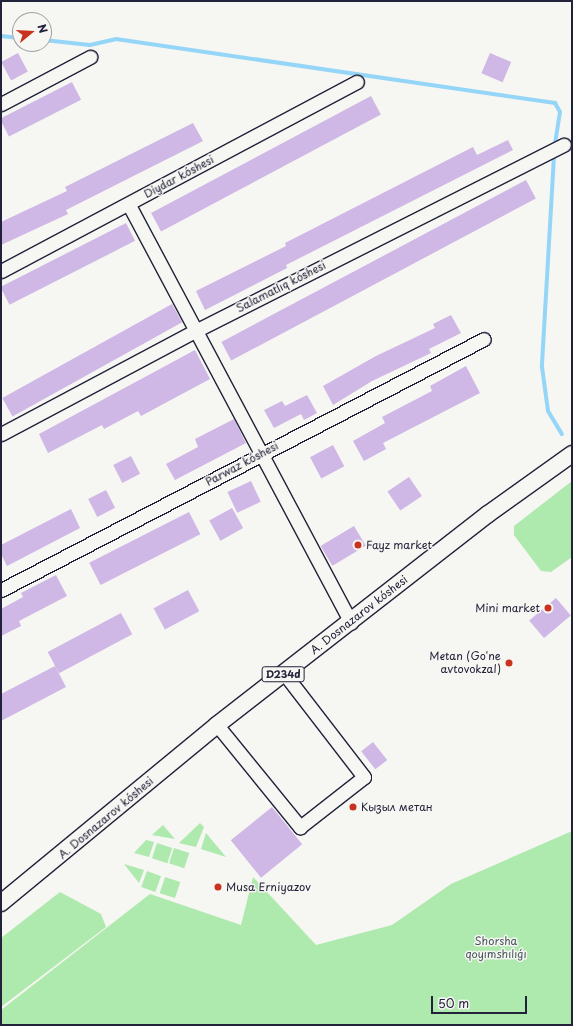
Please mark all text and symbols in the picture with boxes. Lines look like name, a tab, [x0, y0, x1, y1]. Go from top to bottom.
north arrow	[12, 12, 52, 52]
text: N	[34, 22, 52, 35]
street label: Diydar kóshesi	[142, 153, 216, 201]
street label: Salamatlıq kóshesi	[234, 259, 328, 315]
street label: Parwaz kóshesi	[203, 439, 281, 489]
place label: Fayz market	[366, 538, 433, 552]
marker: Fayz market	[353, 540, 363, 550]
street label: A. Dosnazarov kóshesi	[308, 573, 410, 657]
place label: Mini market	[475, 601, 540, 615]
marker: Mini market	[543, 603, 553, 613]
place label: Metan (Go'ne avtovokzal)	[429, 650, 501, 676]
marker: Metan (Go'ne avtovokzal)	[504, 658, 514, 668]
road number: D234d	[261, 666, 305, 682]
street label: A. Dosnazarov kóshesi	[56, 774, 156, 862]
place label: Кызыл метан	[361, 800, 433, 814]
marker: Кызыл метан	[348, 802, 358, 812]
place label: Musa Erniyazov	[226, 880, 310, 894]
marker: Musa Erniyazov	[213, 882, 223, 892]
park label: Shorsha qoyımshılıǵı	[465, 935, 527, 961]
scale bar	[433, 988, 529, 1014]
text: 50 m	[438, 994, 469, 1012]

